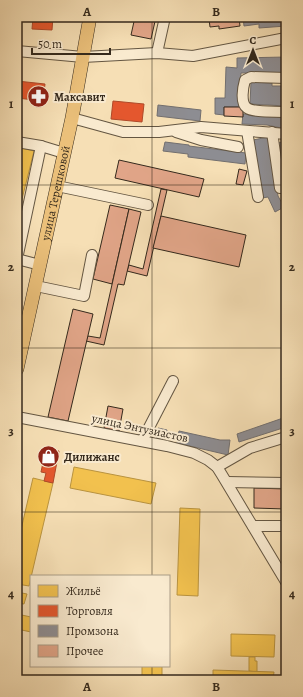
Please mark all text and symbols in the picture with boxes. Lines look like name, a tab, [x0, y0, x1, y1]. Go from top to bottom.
text: A	[82, 3, 92, 20]
text: B	[212, 3, 220, 20]
scale bar	[32, 30, 110, 56]
north arrow	[233, 30, 273, 70]
text: С	[250, 33, 257, 48]
text: 50 m	[38, 36, 62, 52]
pharmacy icon: Максавит	[26, 84, 52, 110]
place label: Максавит	[54, 89, 106, 105]
text: 1	[9, 95, 14, 112]
text: 1	[290, 95, 295, 112]
street label: улица Терешковой	[37, 144, 74, 243]
text: 2	[8, 258, 15, 275]
text: 2	[289, 258, 296, 275]
street label: улица Энтузиастов	[89, 410, 190, 446]
text: 3	[8, 422, 14, 439]
text: 3	[289, 422, 295, 439]
shop icon: Дилижанс	[36, 444, 62, 470]
place label: Дилижанс	[64, 449, 120, 465]
legend	[30, 575, 170, 667]
text: Жильё	[66, 583, 101, 599]
text: 4	[8, 585, 14, 602]
text: 4	[289, 585, 295, 602]
text: Торговля	[66, 603, 113, 619]
text: Промзона	[66, 623, 119, 639]
text: Прочее	[66, 643, 104, 659]
text: A	[82, 678, 92, 695]
text: B	[212, 678, 220, 695]

